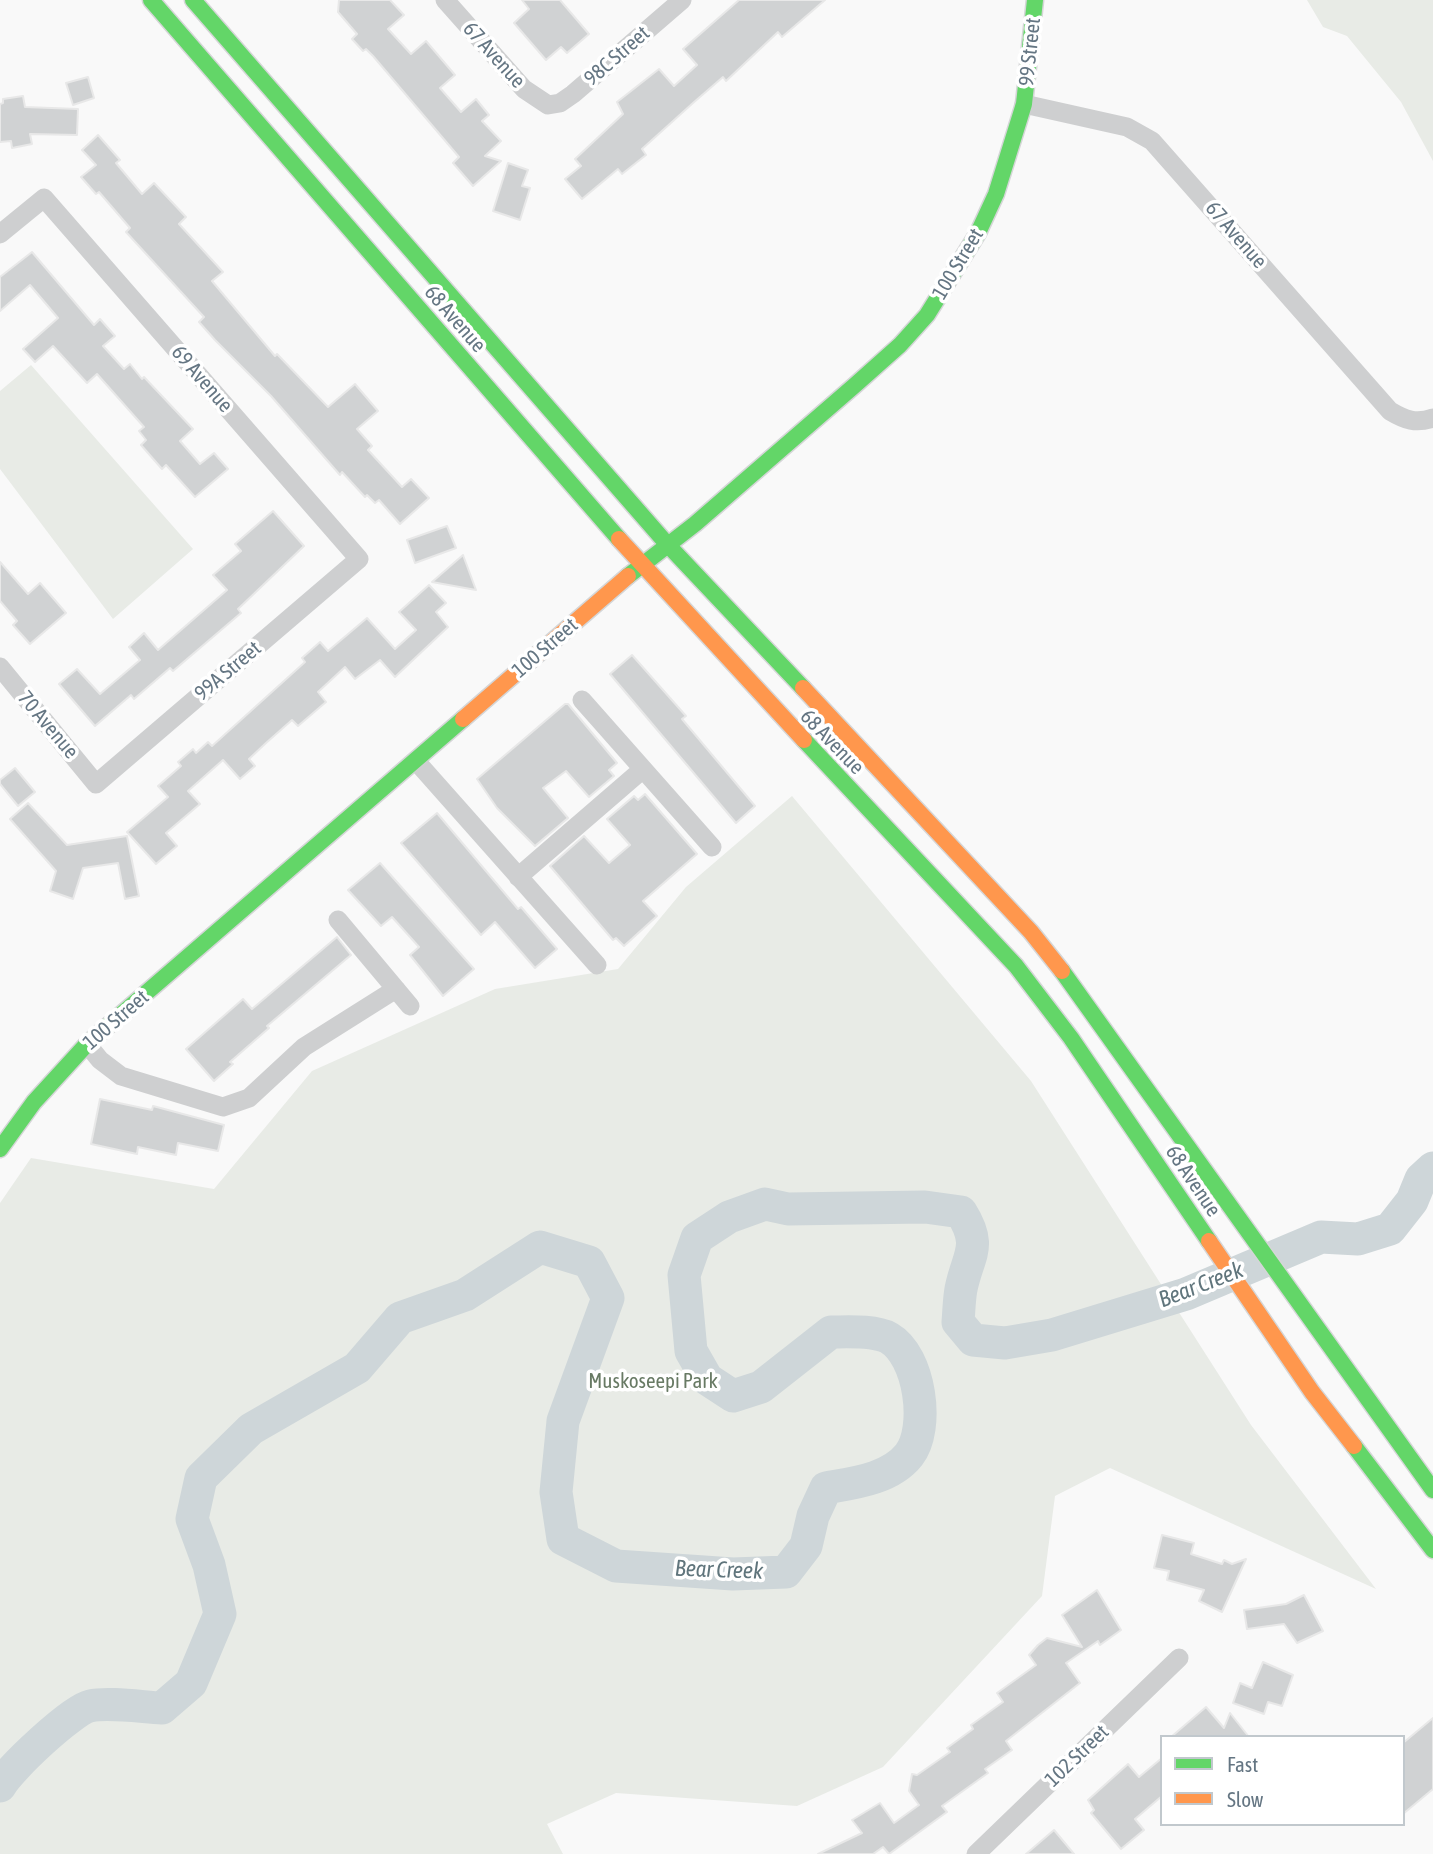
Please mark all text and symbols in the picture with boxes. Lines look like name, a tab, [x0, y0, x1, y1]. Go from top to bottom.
street label: 67 Avenue	[458, 17, 530, 93]
street label: 99 Street	[1014, 17, 1046, 87]
street label: 98C Street	[579, 21, 655, 91]
street label: 67 Avenue	[1200, 196, 1272, 274]
street label: 100 Street	[927, 224, 989, 304]
street label: 68 Avenue	[419, 280, 491, 358]
street label: 69 Avenue	[166, 340, 238, 418]
street label: 100 Street	[507, 613, 583, 683]
street label: 99A Street	[190, 636, 266, 706]
street label: 70 Avenue	[12, 686, 84, 764]
street label: 68 Avenue	[795, 704, 869, 780]
street label: 100 Street	[78, 985, 154, 1055]
street label: 68 Avenue	[1160, 1140, 1226, 1222]
water label: Bear Creek	[1155, 1256, 1247, 1314]
park label: Muskoseepi Park	[588, 1368, 718, 1394]
water label: Bear Creek	[674, 1555, 764, 1585]
street label: 102 Street	[1040, 1720, 1114, 1792]
legend	[1160, 1735, 1405, 1826]
text: Fast	[1227, 1752, 1258, 1776]
text: Slow	[1227, 1787, 1263, 1811]

